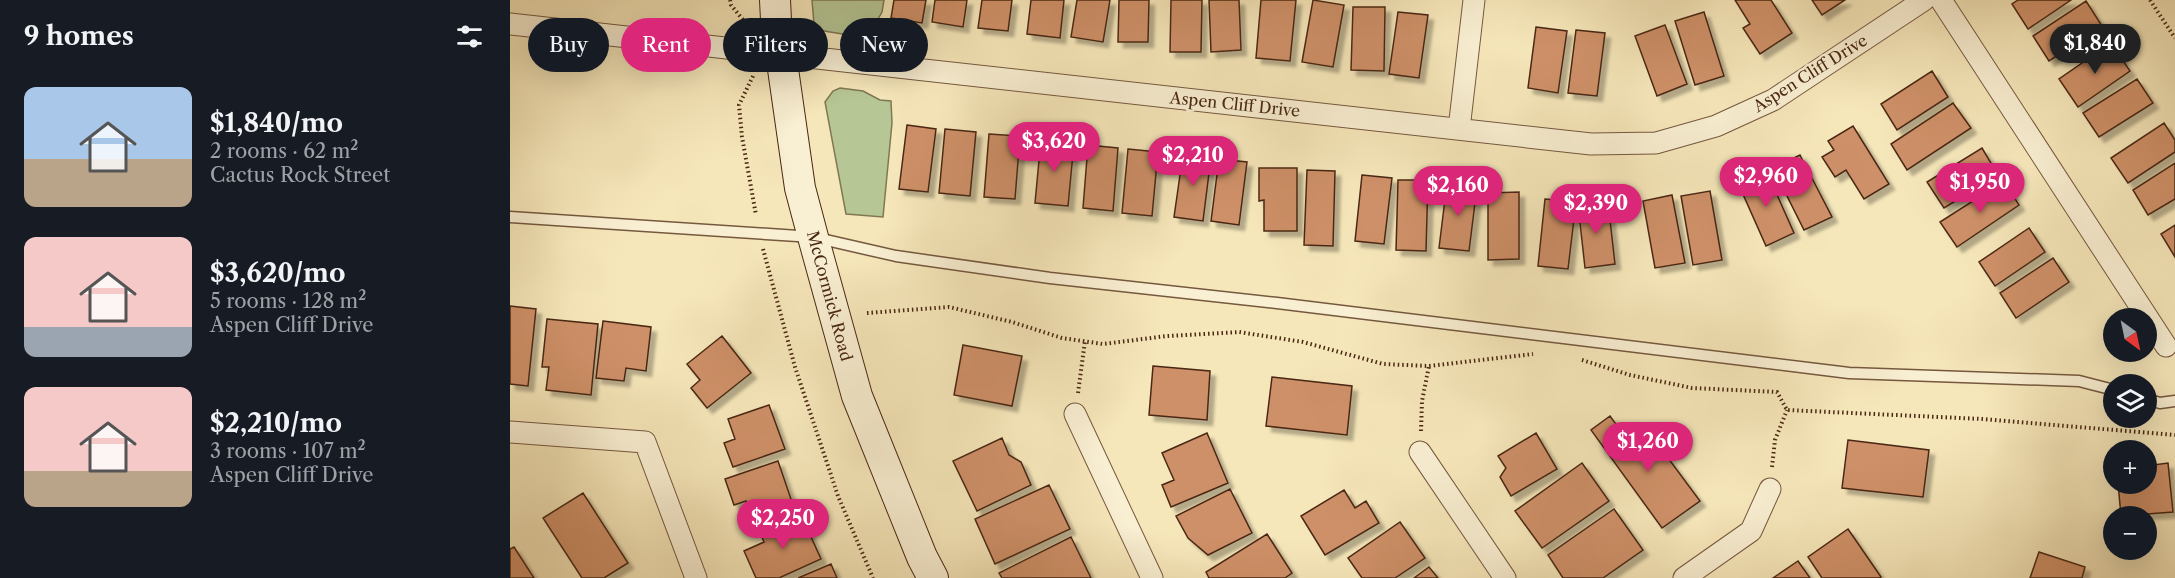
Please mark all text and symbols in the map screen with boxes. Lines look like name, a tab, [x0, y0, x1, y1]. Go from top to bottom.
chip: Buy	[528, 18, 609, 72]
chip: Rent	[621, 18, 711, 72]
chip: Filters	[723, 18, 828, 72]
chip: New	[840, 18, 928, 72]
text: 9 homes	[24, 20, 134, 52]
icon: filters	[453, 20, 486, 53]
pin: $1,840	[2046, 24, 2144, 75]
street label: Aspen Cliff Drive	[1748, 30, 1871, 117]
text: $1,840	[2064, 31, 2126, 55]
street label: Aspen Cliff Drive	[1168, 87, 1301, 121]
text: $1,840/mo	[210, 107, 343, 139]
icon: home	[72, 111, 144, 183]
pin: $3,620	[1005, 122, 1103, 173]
text: $3,620	[1022, 129, 1086, 153]
pin: $2,210	[1144, 136, 1242, 187]
text: 2 rooms · 62 m²	[210, 139, 358, 163]
text: $2,210	[1162, 143, 1224, 167]
pin: $2,960	[1717, 157, 1815, 208]
text: Cactus Rock Street	[210, 163, 390, 187]
pin: $1,950	[1931, 163, 2029, 214]
text: $2,960	[1734, 164, 1798, 188]
pin: $2,160	[1409, 166, 1507, 217]
text: $1,950	[1950, 170, 2010, 194]
text: $2,160	[1427, 173, 1489, 197]
pin: $2,390	[1547, 184, 1645, 235]
text: $2,390	[1564, 191, 1628, 215]
street label: McCormick Road	[803, 229, 857, 364]
text: $3,620/mo	[210, 257, 346, 289]
icon: home	[72, 261, 144, 333]
text: 5 rooms · 128 m²	[210, 289, 366, 313]
north arrow	[2103, 308, 2157, 362]
map controls	[2103, 308, 2157, 560]
text: Aspen Cliff Drive	[210, 313, 373, 337]
button: layers	[2103, 374, 2157, 428]
text: $2,210/mo	[210, 407, 342, 439]
icon: home	[72, 411, 144, 483]
pin: $1,260	[1599, 422, 1697, 473]
text: $1,260	[1617, 429, 1679, 453]
text: 3 rooms · 107 m²	[210, 439, 366, 463]
button: +	[2103, 440, 2157, 494]
text: Aspen Cliff Drive	[210, 463, 373, 487]
pin: $2,250	[734, 499, 832, 550]
text: $2,250	[751, 506, 815, 530]
button: −	[2103, 506, 2157, 560]

